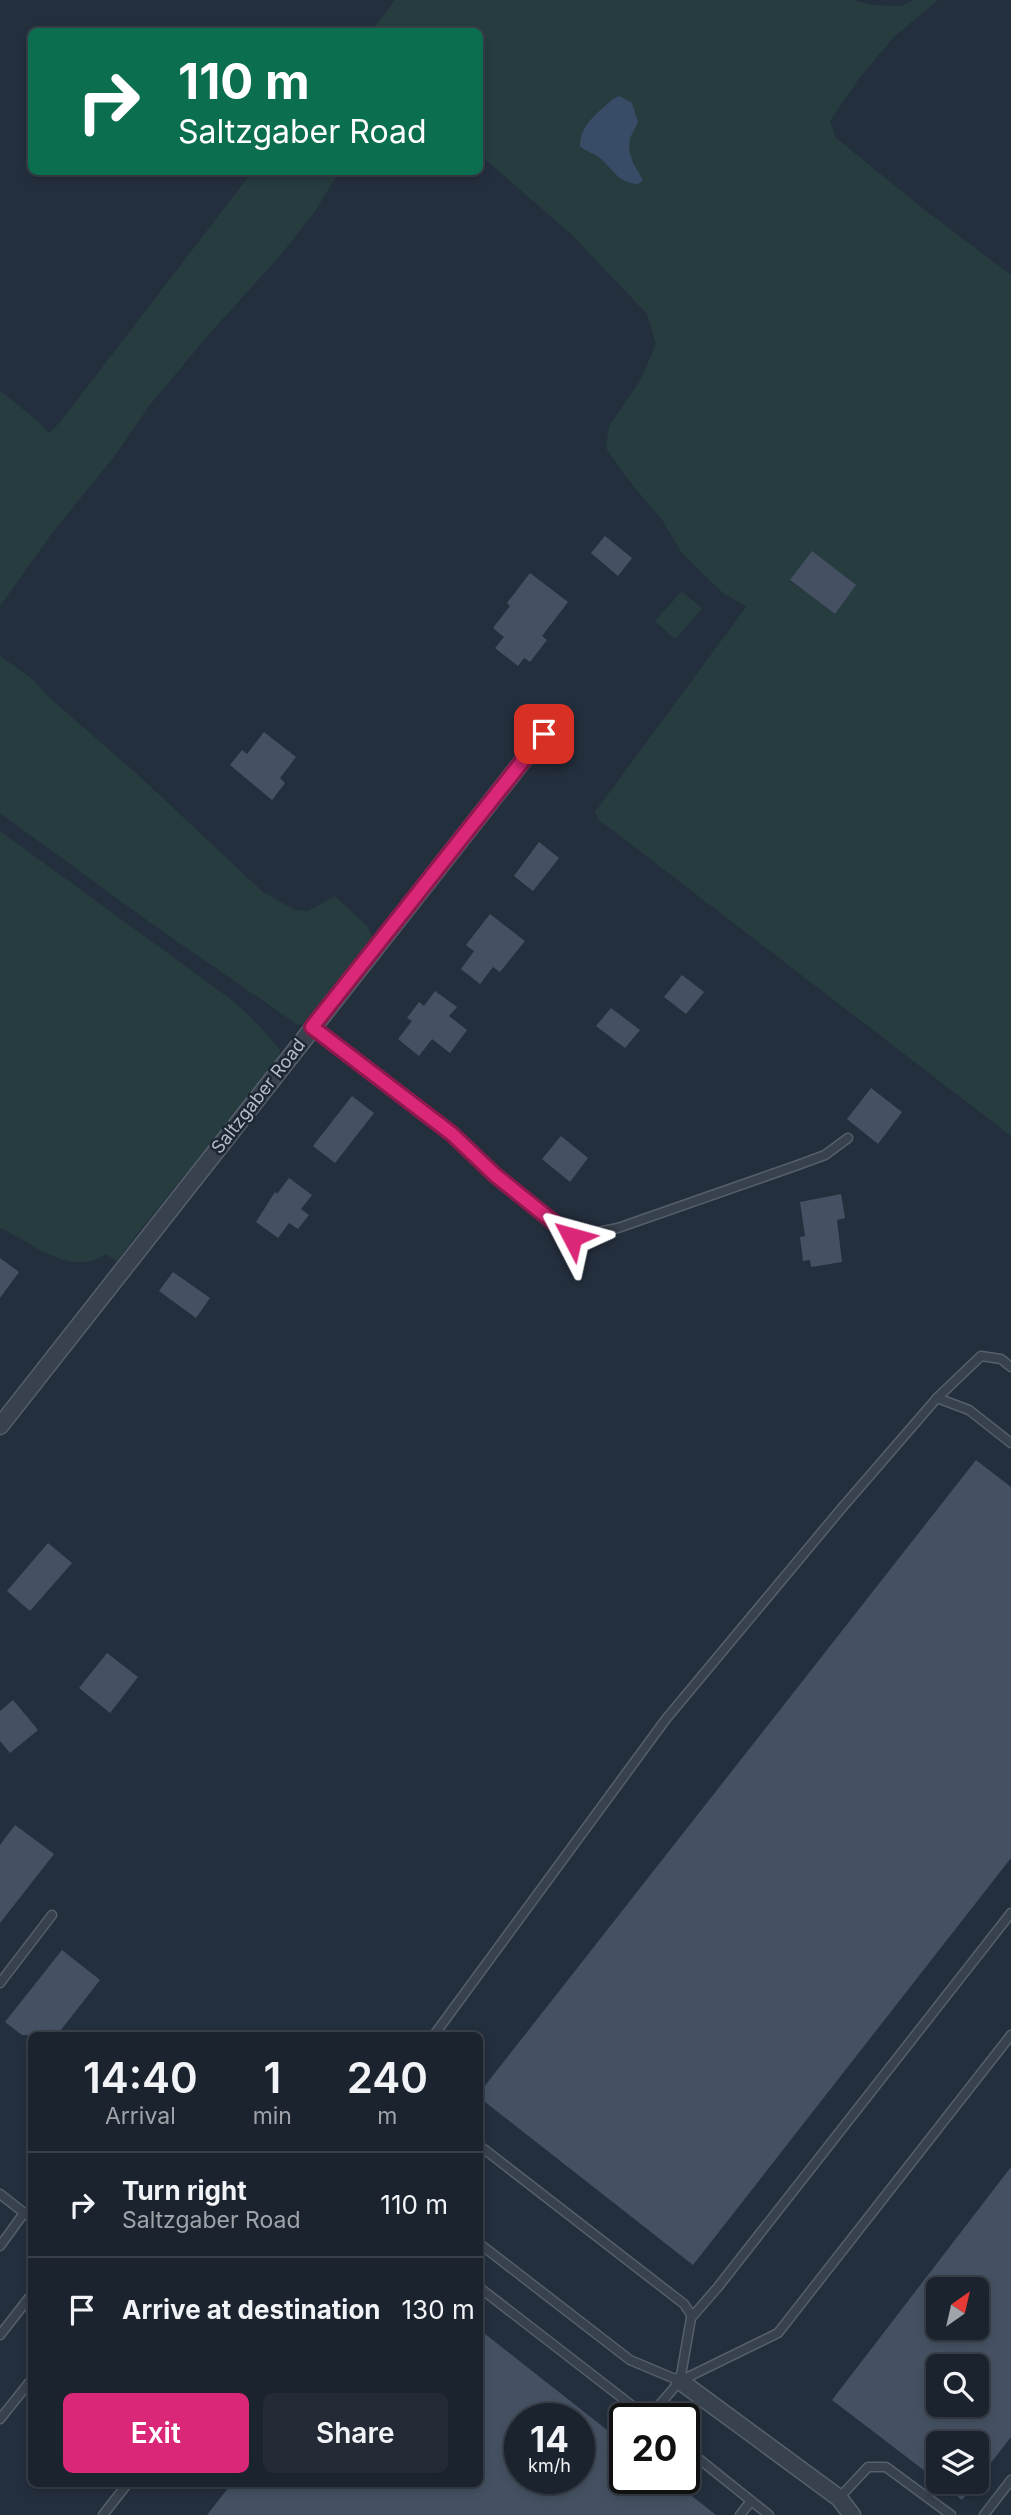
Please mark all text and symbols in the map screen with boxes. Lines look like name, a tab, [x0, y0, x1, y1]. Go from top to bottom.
text: 110 m	[178, 52, 310, 111]
icon: right	[63, 56, 154, 147]
text: Saltzgaber Road	[178, 112, 426, 151]
pin	[514, 704, 574, 764]
icon: arrive	[525, 715, 563, 753]
street label: Saltzgaber Road	[207, 1034, 309, 1158]
position arrow	[535, 1200, 609, 1274]
text: 14:40	[83, 2052, 198, 2103]
text: 1	[263, 2052, 281, 2103]
text: 240	[347, 2052, 428, 2103]
text: Arrival	[105, 2102, 176, 2130]
text: min	[253, 2102, 292, 2130]
text: m	[377, 2102, 398, 2130]
text: Turn right	[122, 2175, 247, 2206]
icon: right	[63, 2186, 101, 2224]
text: 110 m	[380, 2189, 448, 2220]
text: Saltzgaber Road	[122, 2206, 301, 2234]
north arrow	[926, 2277, 989, 2340]
map controls	[926, 2277, 989, 2494]
icon: arrive	[63, 2291, 101, 2329]
text: Arrive at destination	[122, 2294, 381, 2325]
text: 130 m	[402, 2294, 475, 2325]
button: search	[926, 2354, 989, 2417]
button: Exit	[63, 2393, 249, 2473]
button: Share	[263, 2393, 448, 2473]
speed limit sign: 20	[609, 2403, 700, 2494]
text: 14	[530, 2418, 569, 2460]
button: layers	[926, 2431, 989, 2494]
text: km/h	[528, 2455, 571, 2476]

